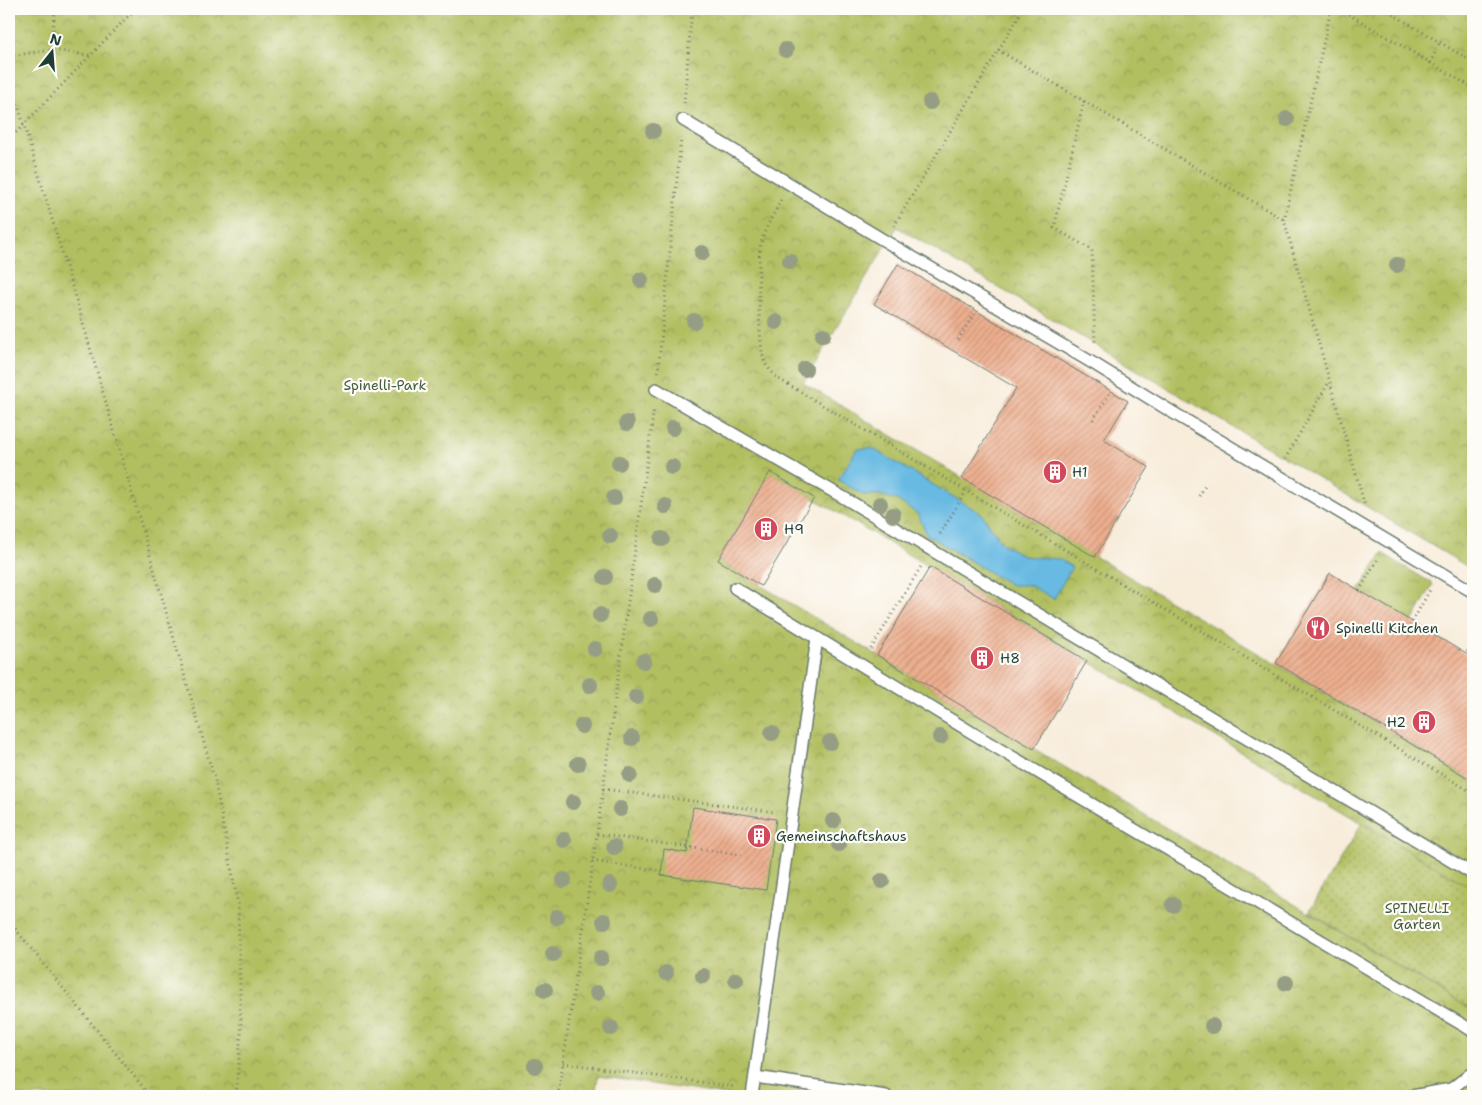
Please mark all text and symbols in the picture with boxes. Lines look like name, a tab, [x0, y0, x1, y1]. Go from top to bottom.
north arrow	[28, 28, 78, 78]
text: N	[48, 29, 64, 50]
park label: Spinelli-Park	[343, 376, 427, 394]
building icon: H1	[1042, 459, 1068, 485]
place label: H1	[1072, 463, 1088, 481]
building icon: H9	[753, 516, 779, 542]
place label: H9	[784, 520, 804, 538]
restaurant icon: Spinelli Kitchen	[1305, 615, 1331, 641]
place label: Spinelli Kitchen	[1336, 619, 1439, 637]
building icon: H8	[969, 645, 995, 671]
place label: H8	[1000, 649, 1020, 667]
building icon: H2	[1411, 709, 1437, 735]
place label: H2	[1387, 713, 1406, 731]
building icon: Gemeinschaftshaus	[746, 823, 772, 849]
place label: Gemeinschaftshaus	[776, 827, 907, 845]
park label: SPINELLI Garten	[1385, 899, 1450, 933]

